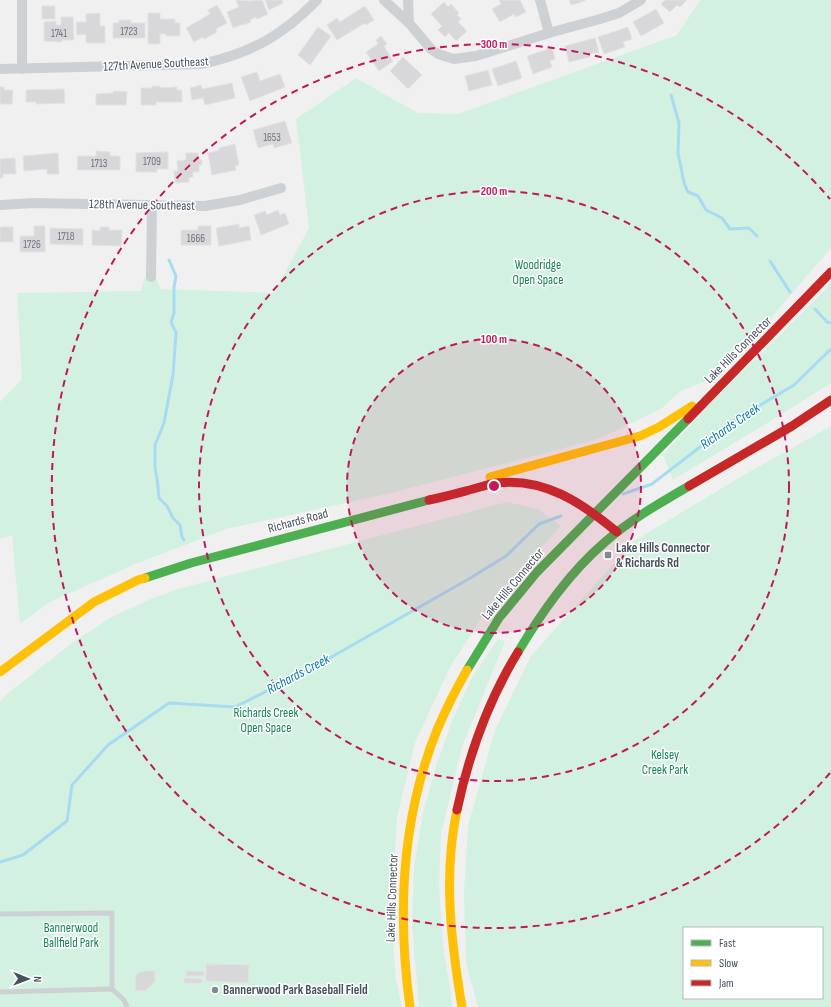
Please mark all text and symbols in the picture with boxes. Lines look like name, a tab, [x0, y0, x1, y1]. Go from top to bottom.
house number: 1723	[120, 25, 138, 38]
house number: 1741	[51, 27, 67, 40]
text: 300 m	[481, 37, 507, 52]
street label: 127th Avenue Southeast	[103, 53, 209, 75]
house number: 1653	[263, 131, 281, 144]
house number: 1709	[143, 155, 161, 168]
house number: 1713	[91, 157, 108, 170]
text: 200 m	[481, 184, 507, 199]
street label: 128th Avenue Southeast	[89, 196, 195, 214]
house number: 1718	[58, 230, 75, 243]
house number: 1666	[187, 232, 205, 245]
house number: 1726	[23, 238, 41, 251]
park label: Woodridge Open Space	[513, 257, 563, 288]
street label: Lake Hills Connector	[701, 313, 775, 387]
text: 100 m	[481, 332, 507, 347]
water label: Richards Creek	[697, 399, 764, 453]
centre of rings	[487, 479, 501, 493]
street label: Richards Road	[266, 505, 330, 537]
place label: Lake Hills Connector & Richards Rd	[616, 540, 710, 571]
street label: Lake Hills Connector	[478, 545, 548, 623]
marker: Lake Hills Connector & Richards Rd	[603, 550, 613, 560]
water label: Richards Creek	[264, 650, 333, 698]
park label: Richards Creek Open Space	[233, 705, 299, 736]
park label: Kelsey Creek Park	[642, 747, 688, 778]
street label: Lake Hills Connector	[382, 853, 402, 943]
park label: Bannerwood Ballfield Park	[43, 920, 99, 951]
legend	[683, 927, 823, 999]
text: Fast	[719, 936, 736, 951]
text: Slow	[719, 956, 738, 971]
north arrow	[8, 959, 48, 999]
text: N	[31, 976, 44, 982]
text: Jam	[718, 976, 734, 991]
place label: Bannerwood Park Baseball Field	[223, 982, 368, 998]
marker: Bannerwood Park Baseball Field	[210, 985, 220, 995]

